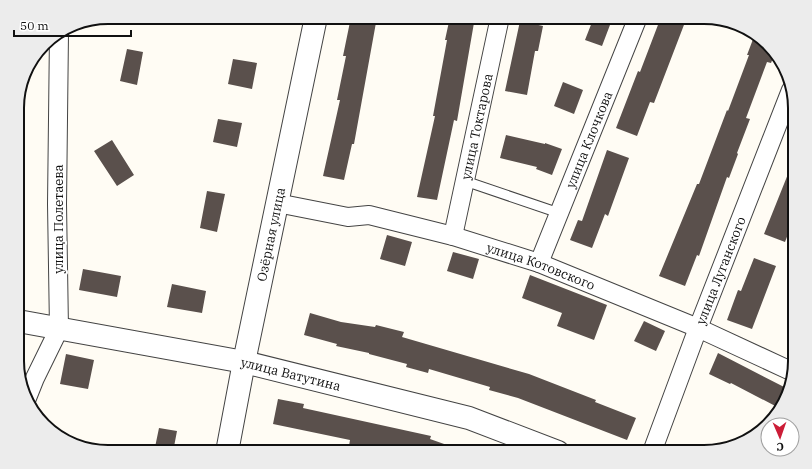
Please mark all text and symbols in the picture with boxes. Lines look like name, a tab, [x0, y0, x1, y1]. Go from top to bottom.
scale bar	[14, 12, 131, 38]
text: 50 m	[20, 18, 49, 33]
street label: улица Токтарова	[457, 72, 497, 181]
street label: улица Клочкова	[562, 89, 616, 191]
street label: улица Полетаева	[50, 164, 67, 274]
street label: Озёрная улица	[253, 186, 289, 283]
street label: улица Луганского	[692, 214, 750, 327]
street label: улица Котовского	[485, 239, 597, 294]
street label: улица Ватутина	[239, 354, 342, 395]
north arrow	[760, 417, 800, 457]
text: С	[776, 440, 784, 454]

